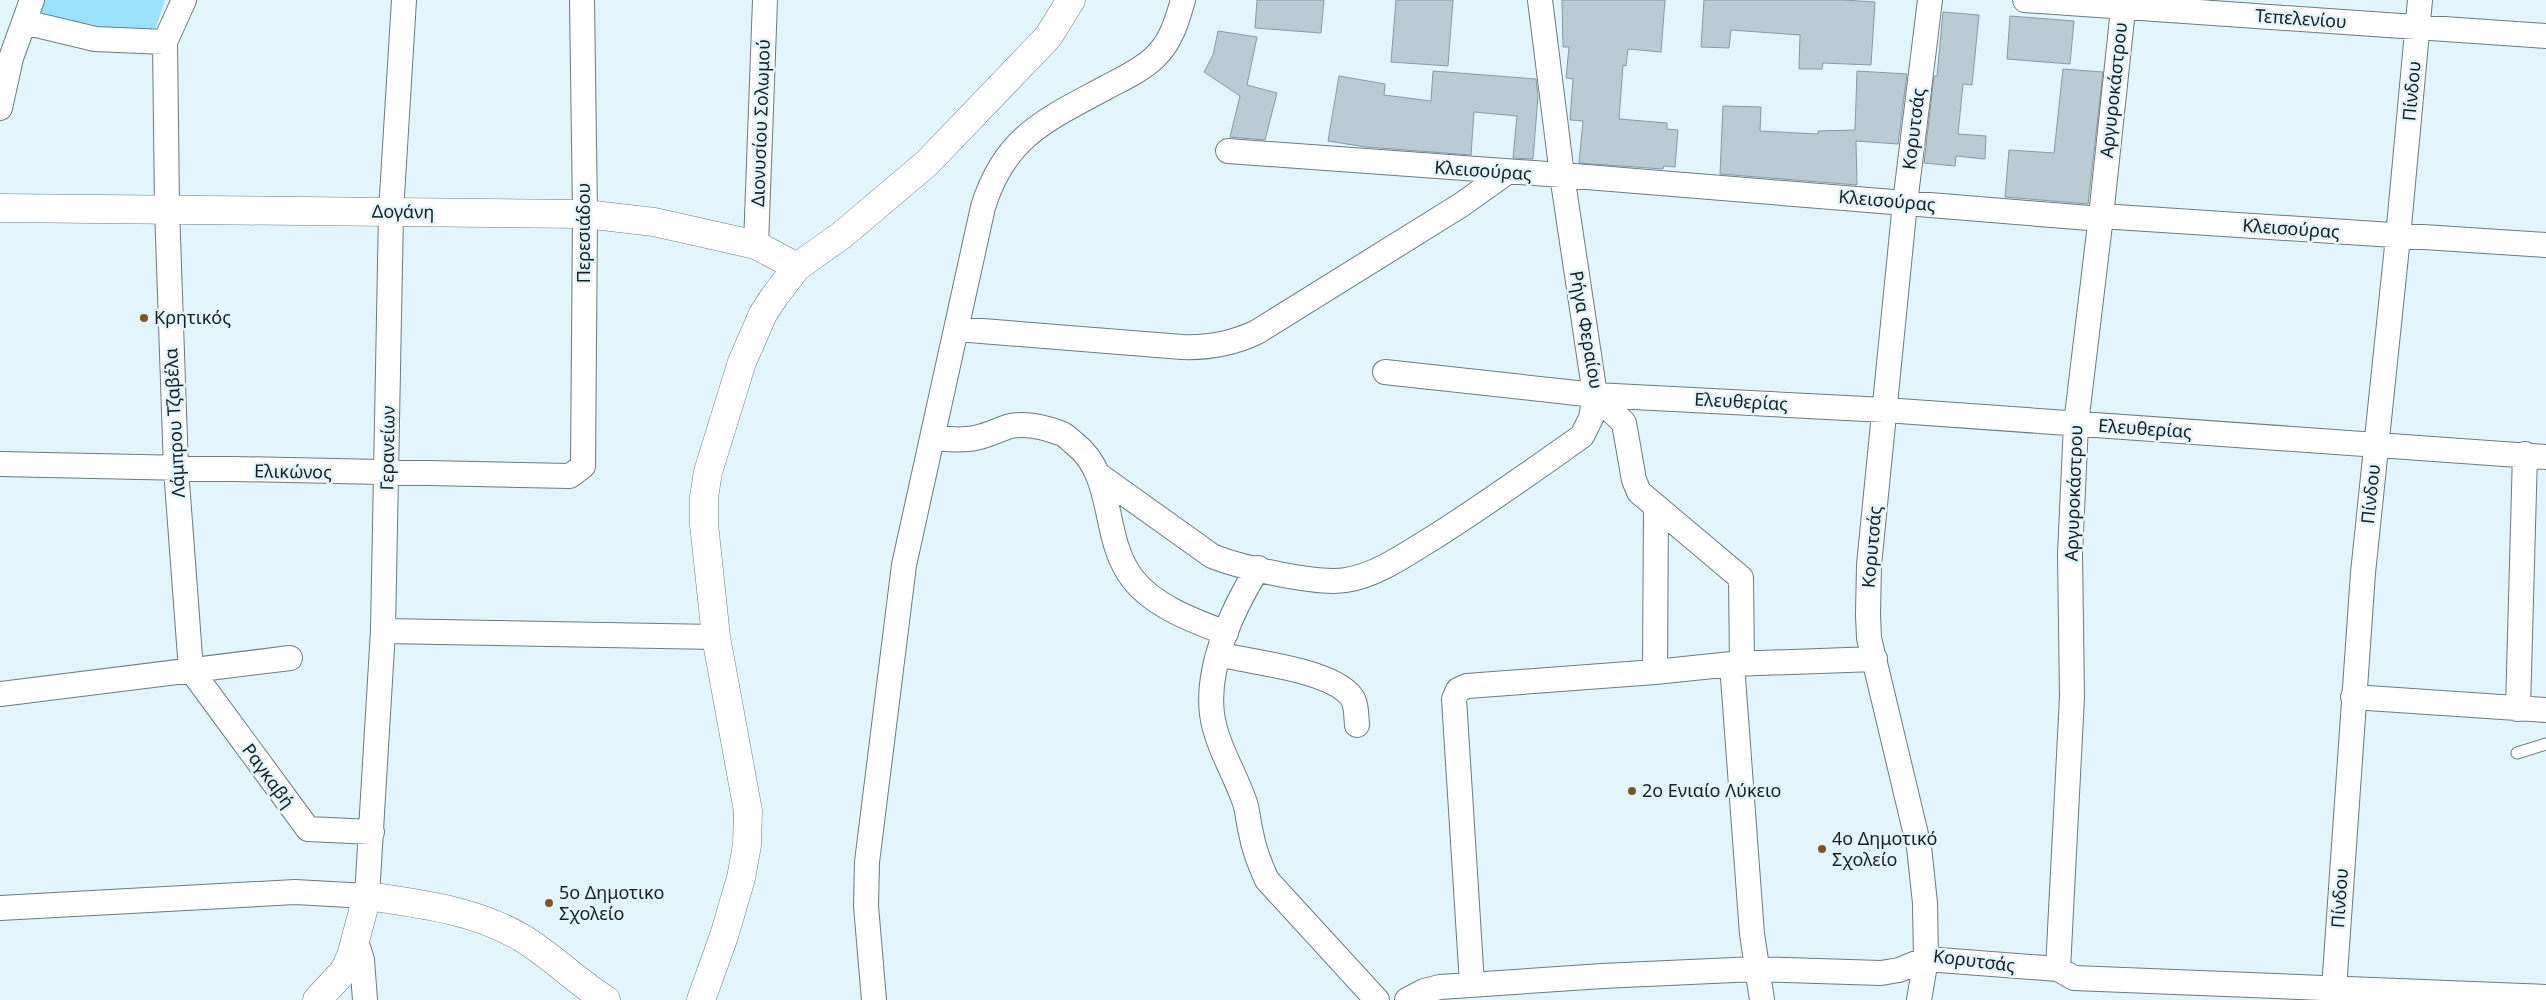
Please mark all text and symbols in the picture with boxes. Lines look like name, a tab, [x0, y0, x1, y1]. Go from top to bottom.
street label: Τεπελενίου	[2254, 3, 2348, 33]
street label: Αργυροκάστρου	[2094, 21, 2132, 159]
street label: Διονυσίου Σολωμού	[745, 39, 775, 207]
street label: Πίνδου	[2396, 60, 2426, 122]
street label: Κορυτσάς	[1896, 86, 1930, 171]
street label: Κλεισούρας	[1434, 155, 1533, 185]
street label: Περεσιάδου	[571, 183, 595, 283]
street label: Κλεισούρας	[1837, 184, 1937, 216]
street label: Δογάνη	[372, 198, 434, 224]
street label: Κλεισούρας	[2242, 213, 2341, 243]
street label: Ρήγα Φεραίου	[1565, 269, 1609, 391]
place label: Κρητικός	[154, 305, 231, 329]
marker: Κρητικός	[138, 312, 150, 324]
street label: Λάμπρου Τζαβέλα	[158, 348, 190, 498]
street label: Ελευθερίας	[1694, 387, 1789, 415]
street label: Γερανείων	[374, 405, 400, 491]
street label: Ελευθερίας	[2097, 413, 2193, 443]
street label: Αργυροκάστρου	[2059, 424, 2087, 562]
street label: Ελικώνος	[254, 458, 332, 484]
street label: Πίνδου	[2355, 463, 2385, 525]
street label: Κορυτσάς	[1855, 505, 1887, 589]
street label: Ραγκαβή	[237, 738, 300, 812]
place label: 2ο Ενιαίο Λύκειο	[1642, 778, 1781, 802]
marker: 2ο Ενιαίο Λύκειο	[1626, 785, 1638, 797]
place label: 4ο Δημοτικό Σχολείο	[1832, 826, 1937, 871]
marker: 4ο Δημοτικό Σχολείο	[1816, 843, 1828, 855]
street label: Πίνδου	[2325, 867, 2353, 929]
place label: 5o Δημοτικο Σχολείο	[559, 880, 664, 925]
marker: 5o Δημοτικο Σχολείο	[543, 897, 555, 909]
street label: Κορυτσάς	[1932, 943, 2017, 977]

